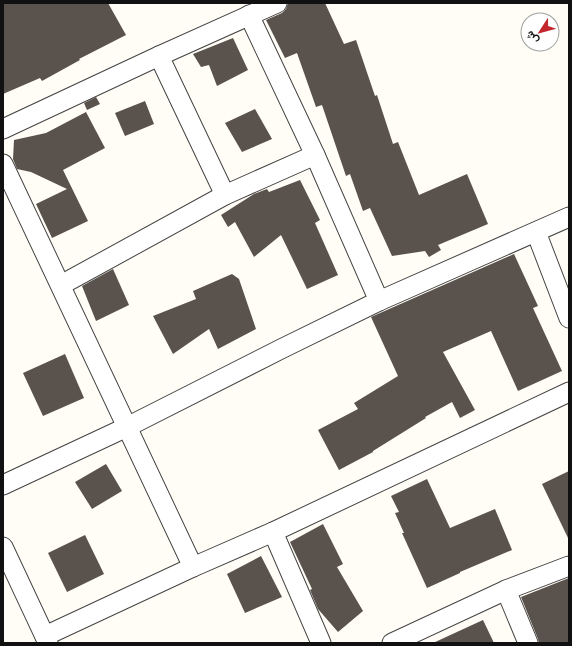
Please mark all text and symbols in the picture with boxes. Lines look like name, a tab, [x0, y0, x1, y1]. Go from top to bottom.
north arrow	[520, 12, 560, 52]
text: ش	[522, 28, 541, 47]

